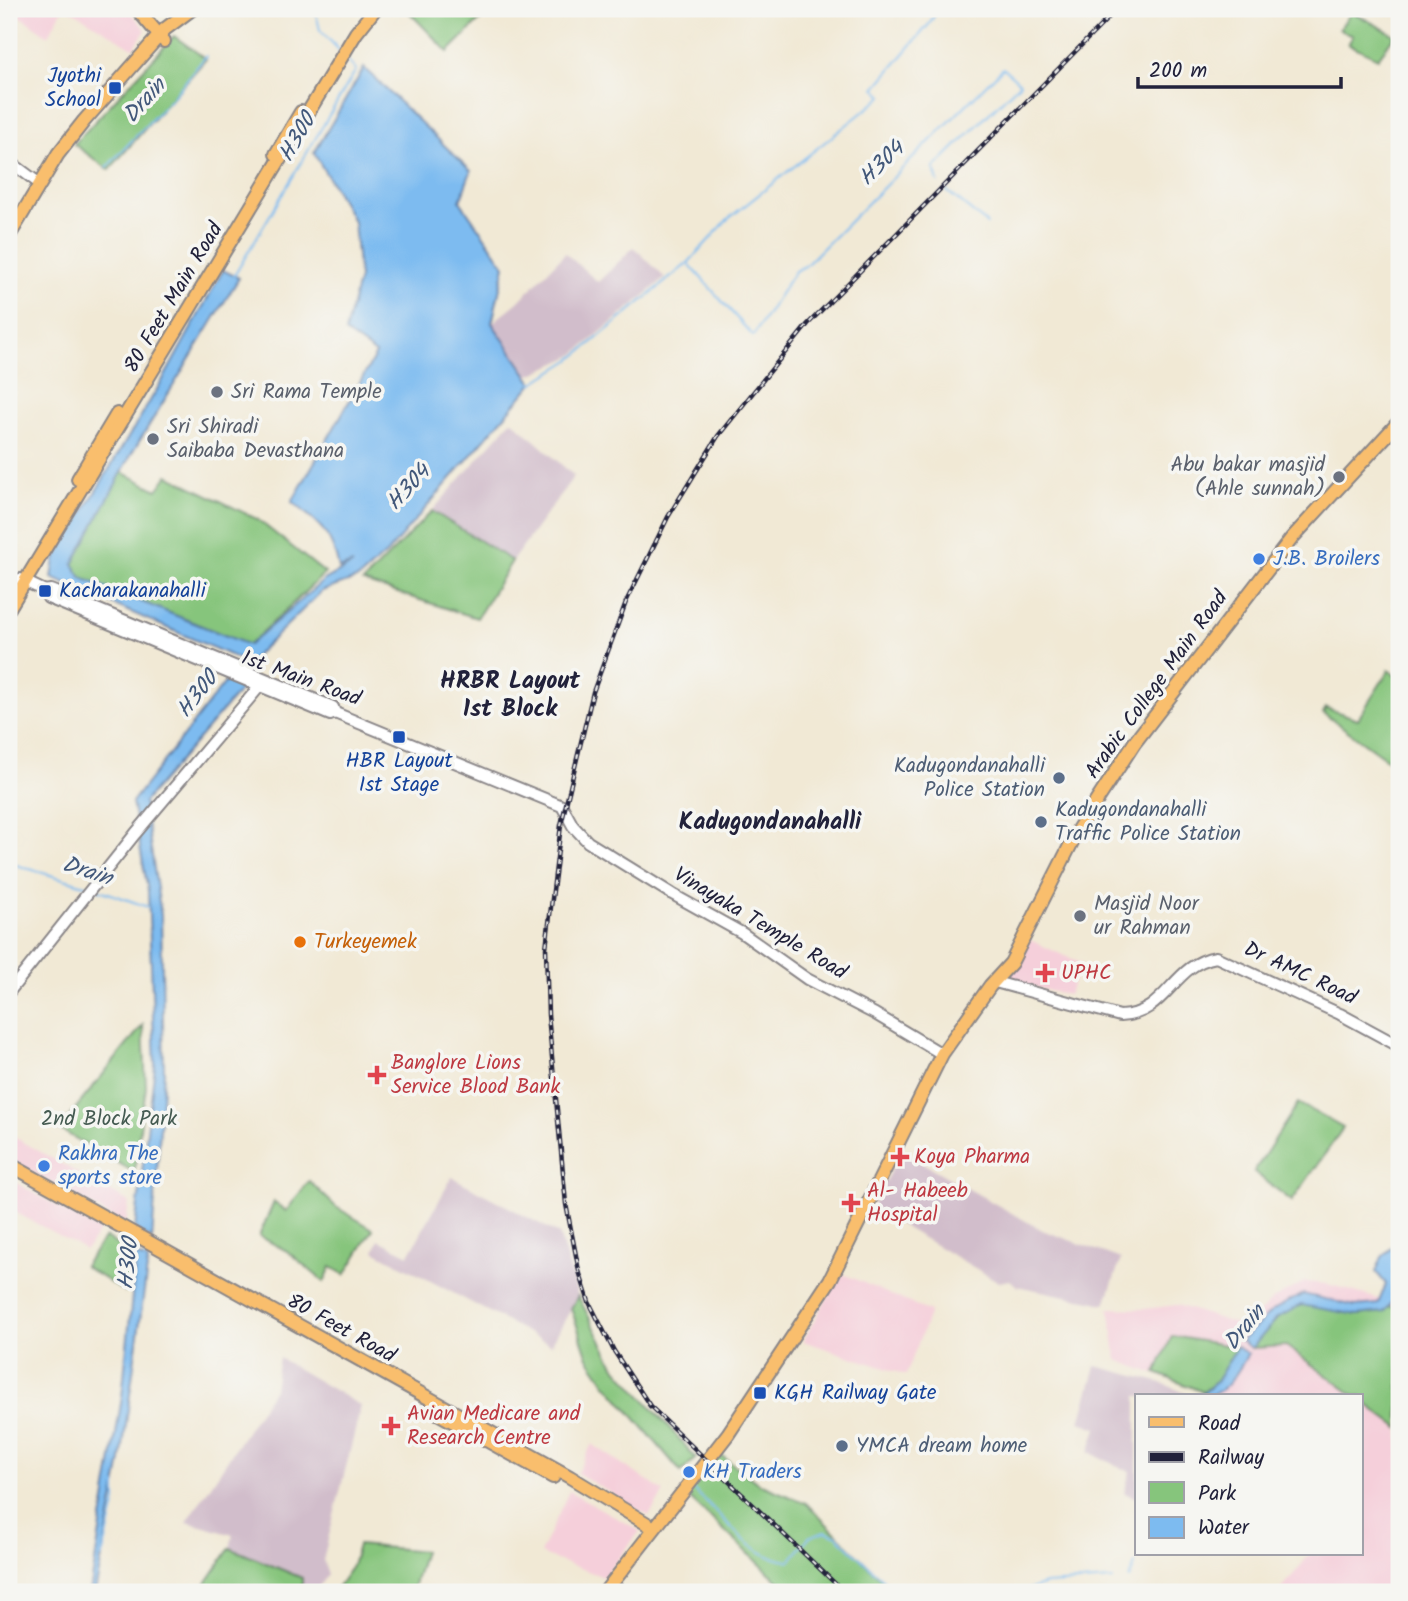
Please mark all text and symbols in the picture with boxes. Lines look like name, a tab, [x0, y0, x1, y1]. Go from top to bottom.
scale bar	[1138, 46, 1342, 90]
text: 200 m	[1149, 55, 1207, 88]
place label: Jyothi School	[45, 60, 102, 117]
water label: Drain	[115, 69, 177, 132]
marker: Jyothi School	[107, 80, 123, 96]
water label: H300	[270, 104, 328, 169]
water label: H304	[851, 131, 915, 195]
street label: 80 Feet Main Road	[116, 216, 232, 380]
place label: Sri Rama Temple	[231, 376, 382, 409]
marker: Sri Rama Temple	[209, 384, 225, 400]
place label: Sri Shiradi Saibaba Devasthana	[167, 411, 344, 468]
marker: Sri Shiradi Saibaba Devasthana	[145, 431, 161, 447]
place label: Abu bakar masjid (Ahle sunnah)	[1170, 449, 1326, 506]
water label: H304	[378, 455, 442, 520]
marker: Abu bakar masjid (Ahle sunnah)	[1331, 469, 1347, 485]
place label: J.B. Broilers	[1273, 543, 1380, 576]
marker: J.B. Broilers	[1251, 551, 1267, 567]
place label: Kacharakanahalli	[59, 575, 207, 608]
marker: Kacharakanahalli	[37, 583, 53, 599]
street label: Arabic College Main Road	[1077, 583, 1237, 786]
street label: 1st Main Road	[237, 642, 366, 716]
water label: H300	[168, 661, 230, 726]
district label: HRBR Layout 1st Block	[440, 662, 581, 729]
marker: HBR Layout Ist Stage	[391, 729, 407, 745]
place label: HBR Layout Ist Stage	[345, 745, 453, 802]
place label: Kadugondanahalli Police Station	[894, 750, 1046, 807]
marker: Kadugondanahalli Police Station	[1051, 770, 1067, 786]
place label: Kadugondanahalli Traffic Police Station	[1055, 794, 1241, 851]
district label: Kadugondanahalli	[679, 803, 862, 842]
marker: Kadugondanahalli Traffic Police Station	[1033, 814, 1049, 830]
water label: Drain	[57, 847, 118, 898]
street label: Vinayaka Temple Road	[667, 859, 854, 989]
place label: Masjid Noor ur Rahman	[1094, 888, 1200, 945]
marker: Masjid Noor ur Rahman	[1072, 908, 1088, 924]
place label: Turkeyemek	[314, 926, 417, 959]
street label: Dr AMC Road	[1238, 933, 1362, 1015]
marker: Turkeyemek	[292, 934, 308, 950]
place label: UPHC	[1061, 957, 1112, 990]
marker: UPHC	[1035, 963, 1055, 983]
place label: Banglore Lions Service Blood Bank	[391, 1047, 560, 1104]
marker: Banglore Lions Service Blood Bank	[369, 1067, 385, 1083]
park label: 2nd Block Park	[41, 1103, 177, 1136]
place label: Rakhra The sports store	[58, 1138, 162, 1195]
place label: Koya Pharma	[914, 1141, 1030, 1174]
marker: Koya Pharma	[892, 1149, 908, 1165]
marker: Rakhra The sports store	[36, 1158, 52, 1174]
place label: Al- Habeeb Hospital	[867, 1175, 968, 1232]
marker: Al- Habeeb Hospital	[841, 1193, 861, 1213]
water label: H300	[108, 1233, 150, 1292]
street label: 80 Feet Road	[280, 1285, 402, 1373]
water label: Drain	[1215, 1296, 1276, 1359]
place label: KGH Railway Gate	[774, 1377, 937, 1410]
marker: KGH Railway Gate	[752, 1385, 768, 1401]
legend	[1135, 1394, 1362, 1556]
place label: Avian Medicare and Research Centre	[407, 1398, 581, 1455]
text: Road	[1198, 1408, 1241, 1441]
marker: Avian Medicare and Research Centre	[381, 1416, 401, 1436]
place label: YMCA dream home	[856, 1430, 1028, 1463]
marker: YMCA dream home	[834, 1438, 850, 1454]
text: Railway	[1198, 1442, 1264, 1475]
place label: KH Traders	[703, 1456, 802, 1489]
marker: KH Traders	[681, 1464, 697, 1480]
text: Park	[1198, 1478, 1236, 1511]
text: Water	[1198, 1512, 1250, 1545]

